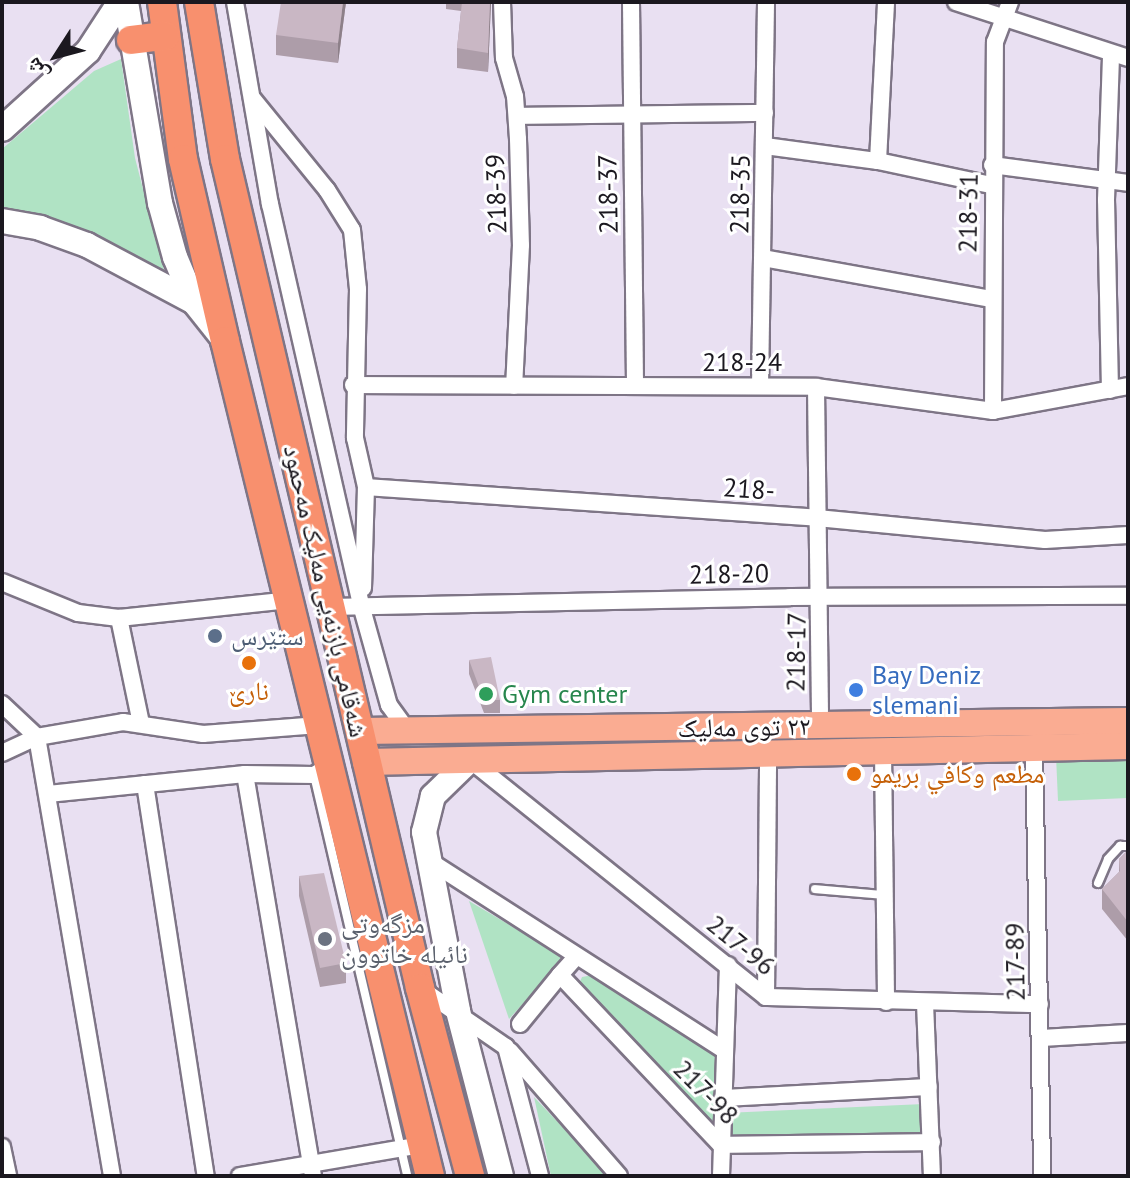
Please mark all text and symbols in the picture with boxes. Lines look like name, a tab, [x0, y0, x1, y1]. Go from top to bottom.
north arrow	[16, 16, 96, 96]
text: ش	[18, 52, 55, 88]
street label: 218-39	[479, 153, 513, 235]
street label: 218-37	[592, 154, 624, 234]
street label: 218-35	[724, 154, 756, 234]
street label: 218-31	[952, 173, 984, 253]
street label: 218-24	[702, 346, 782, 378]
street label: شەقامی بازنەیی مەلیک مەحمود	[277, 442, 375, 740]
street label: 218-	[722, 472, 776, 506]
street label: 218-20	[689, 558, 769, 590]
street label: 218-17	[780, 612, 812, 692]
place label: ستێرس	[231, 620, 304, 652]
marker: ستێرس	[206, 627, 224, 645]
marker: نارێ	[240, 654, 258, 672]
place label: Bay Deniz slemani	[872, 659, 982, 720]
place label: نارێ	[229, 675, 269, 707]
place label: Gym center	[502, 678, 627, 710]
marker: Bay Deniz slemani	[847, 681, 865, 699]
marker: Gym center	[477, 685, 495, 703]
street label: ٢٢ توی مەلیک	[677, 710, 811, 744]
place label: مطعم وكافي بريمو	[870, 758, 1044, 790]
marker: مطعم وكافي بريمو	[845, 765, 863, 783]
place label: مزگەوتی نائیلە خاتوون	[341, 908, 468, 970]
street label: 217-96	[701, 908, 781, 982]
street label: 217-89	[999, 922, 1031, 1002]
marker: مزگەوتی نائیلە خاتوون	[316, 930, 334, 948]
street label: 217-98	[667, 1053, 745, 1131]

